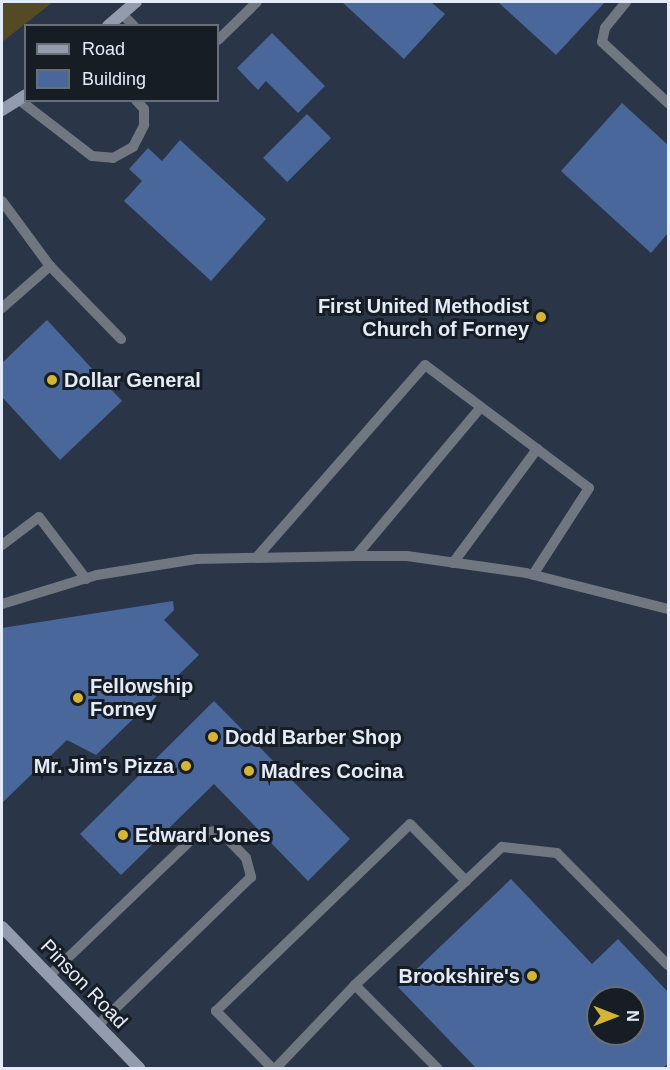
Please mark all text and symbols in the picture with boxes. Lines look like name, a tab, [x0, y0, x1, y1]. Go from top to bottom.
legend	[24, 24, 219, 102]
text: Road	[82, 39, 125, 59]
text: Building	[82, 69, 146, 89]
place label: First United Methodist Church of Forney	[318, 294, 529, 341]
marker: First United Methodist Church of Forney	[534, 310, 548, 324]
place label: Dollar General	[64, 368, 201, 392]
marker: Dollar General	[45, 373, 59, 387]
place label: Fellowship Forney	[90, 674, 193, 721]
marker: Fellowship Forney	[71, 691, 85, 705]
place label: Dodd Barber Shop	[225, 725, 402, 749]
marker: Dodd Barber Shop	[206, 730, 220, 744]
place label: Mr. Jim's Pizza	[34, 754, 174, 778]
marker: Mr. Jim's Pizza	[179, 759, 193, 773]
place label: Madres Cocina	[261, 759, 403, 783]
marker: Madres Cocina	[242, 764, 256, 778]
place label: Edward Jones	[135, 823, 271, 847]
marker: Edward Jones	[116, 828, 130, 842]
street label: Pinson Road	[36, 934, 132, 1034]
place label: Brookshire's	[399, 964, 520, 988]
marker: Brookshire's	[525, 969, 539, 983]
north arrow	[586, 986, 646, 1046]
text: N	[624, 1010, 641, 1022]

